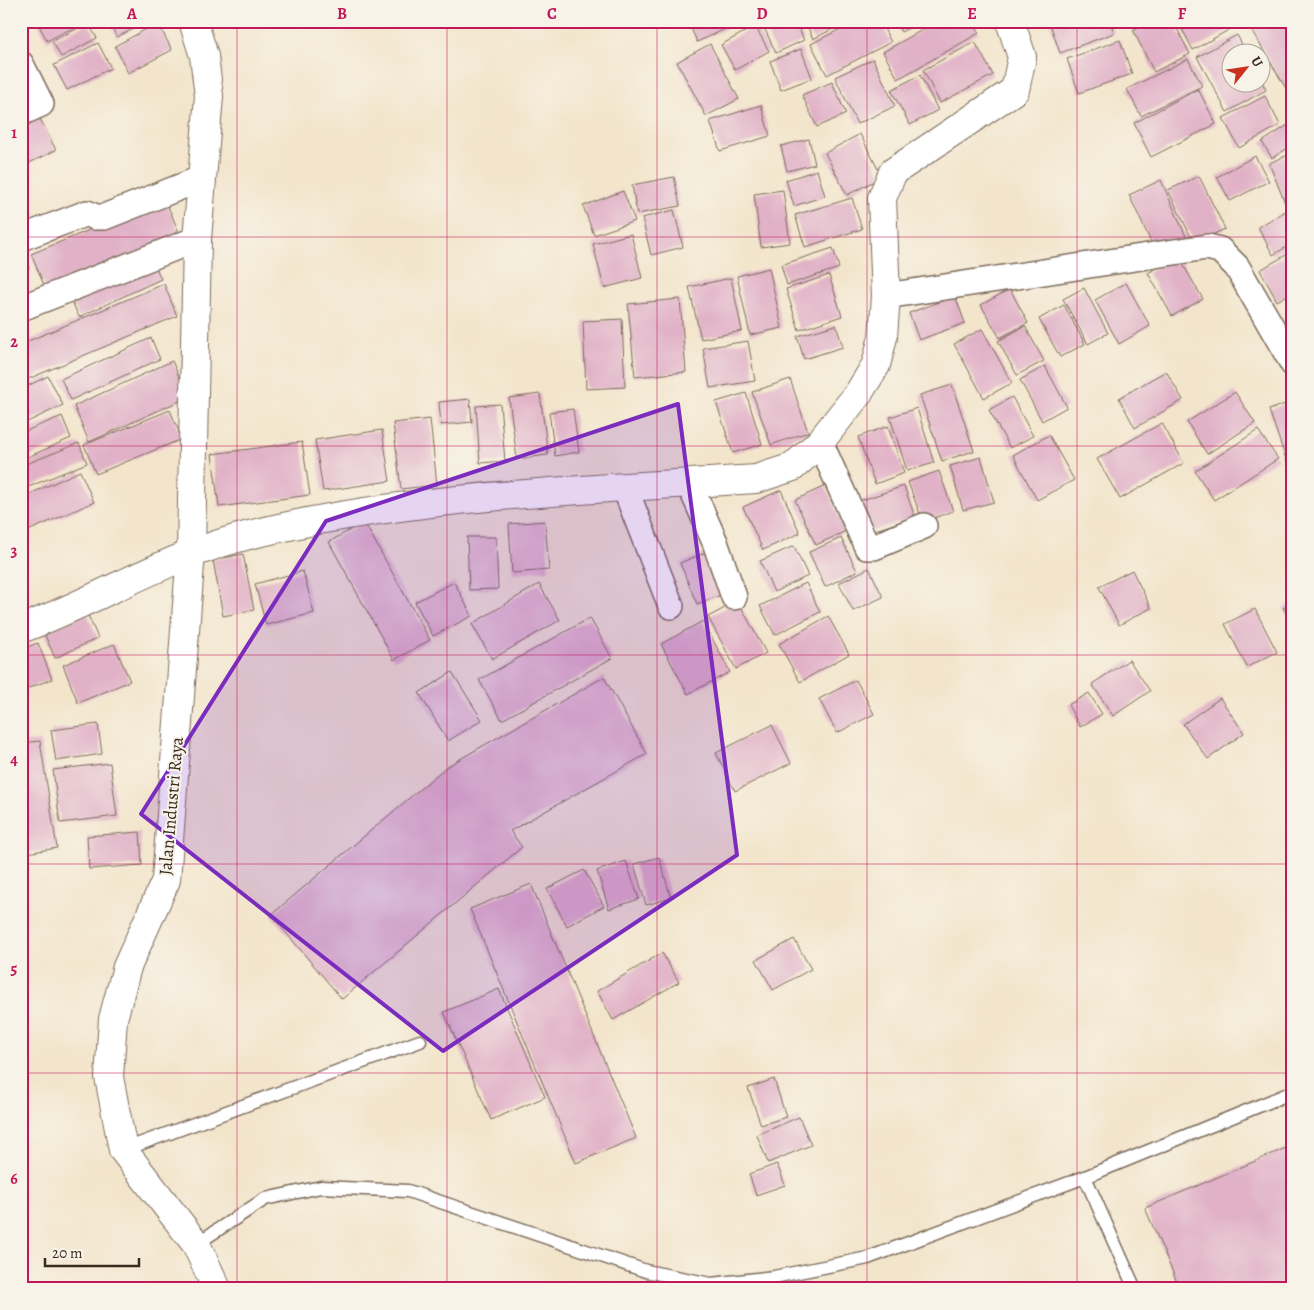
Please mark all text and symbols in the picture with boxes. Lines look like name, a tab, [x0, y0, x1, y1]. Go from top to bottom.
text: A	[126, 3, 138, 25]
text: B	[337, 3, 347, 25]
text: C	[547, 3, 557, 25]
text: D	[756, 3, 768, 25]
text: E	[967, 3, 977, 25]
text: F	[1178, 3, 1187, 25]
north arrow	[1222, 42, 1272, 92]
text: U	[1246, 53, 1267, 70]
text: 1	[11, 122, 17, 144]
text: 2	[10, 331, 18, 353]
text: 3	[11, 540, 18, 562]
street label: Jalan Industri Raya	[153, 735, 189, 876]
text: 4	[10, 749, 18, 771]
text: 5	[11, 958, 18, 980]
text: 6	[10, 1168, 18, 1190]
scale bar	[45, 1235, 139, 1267]
text: 20 m	[52, 1243, 83, 1263]

